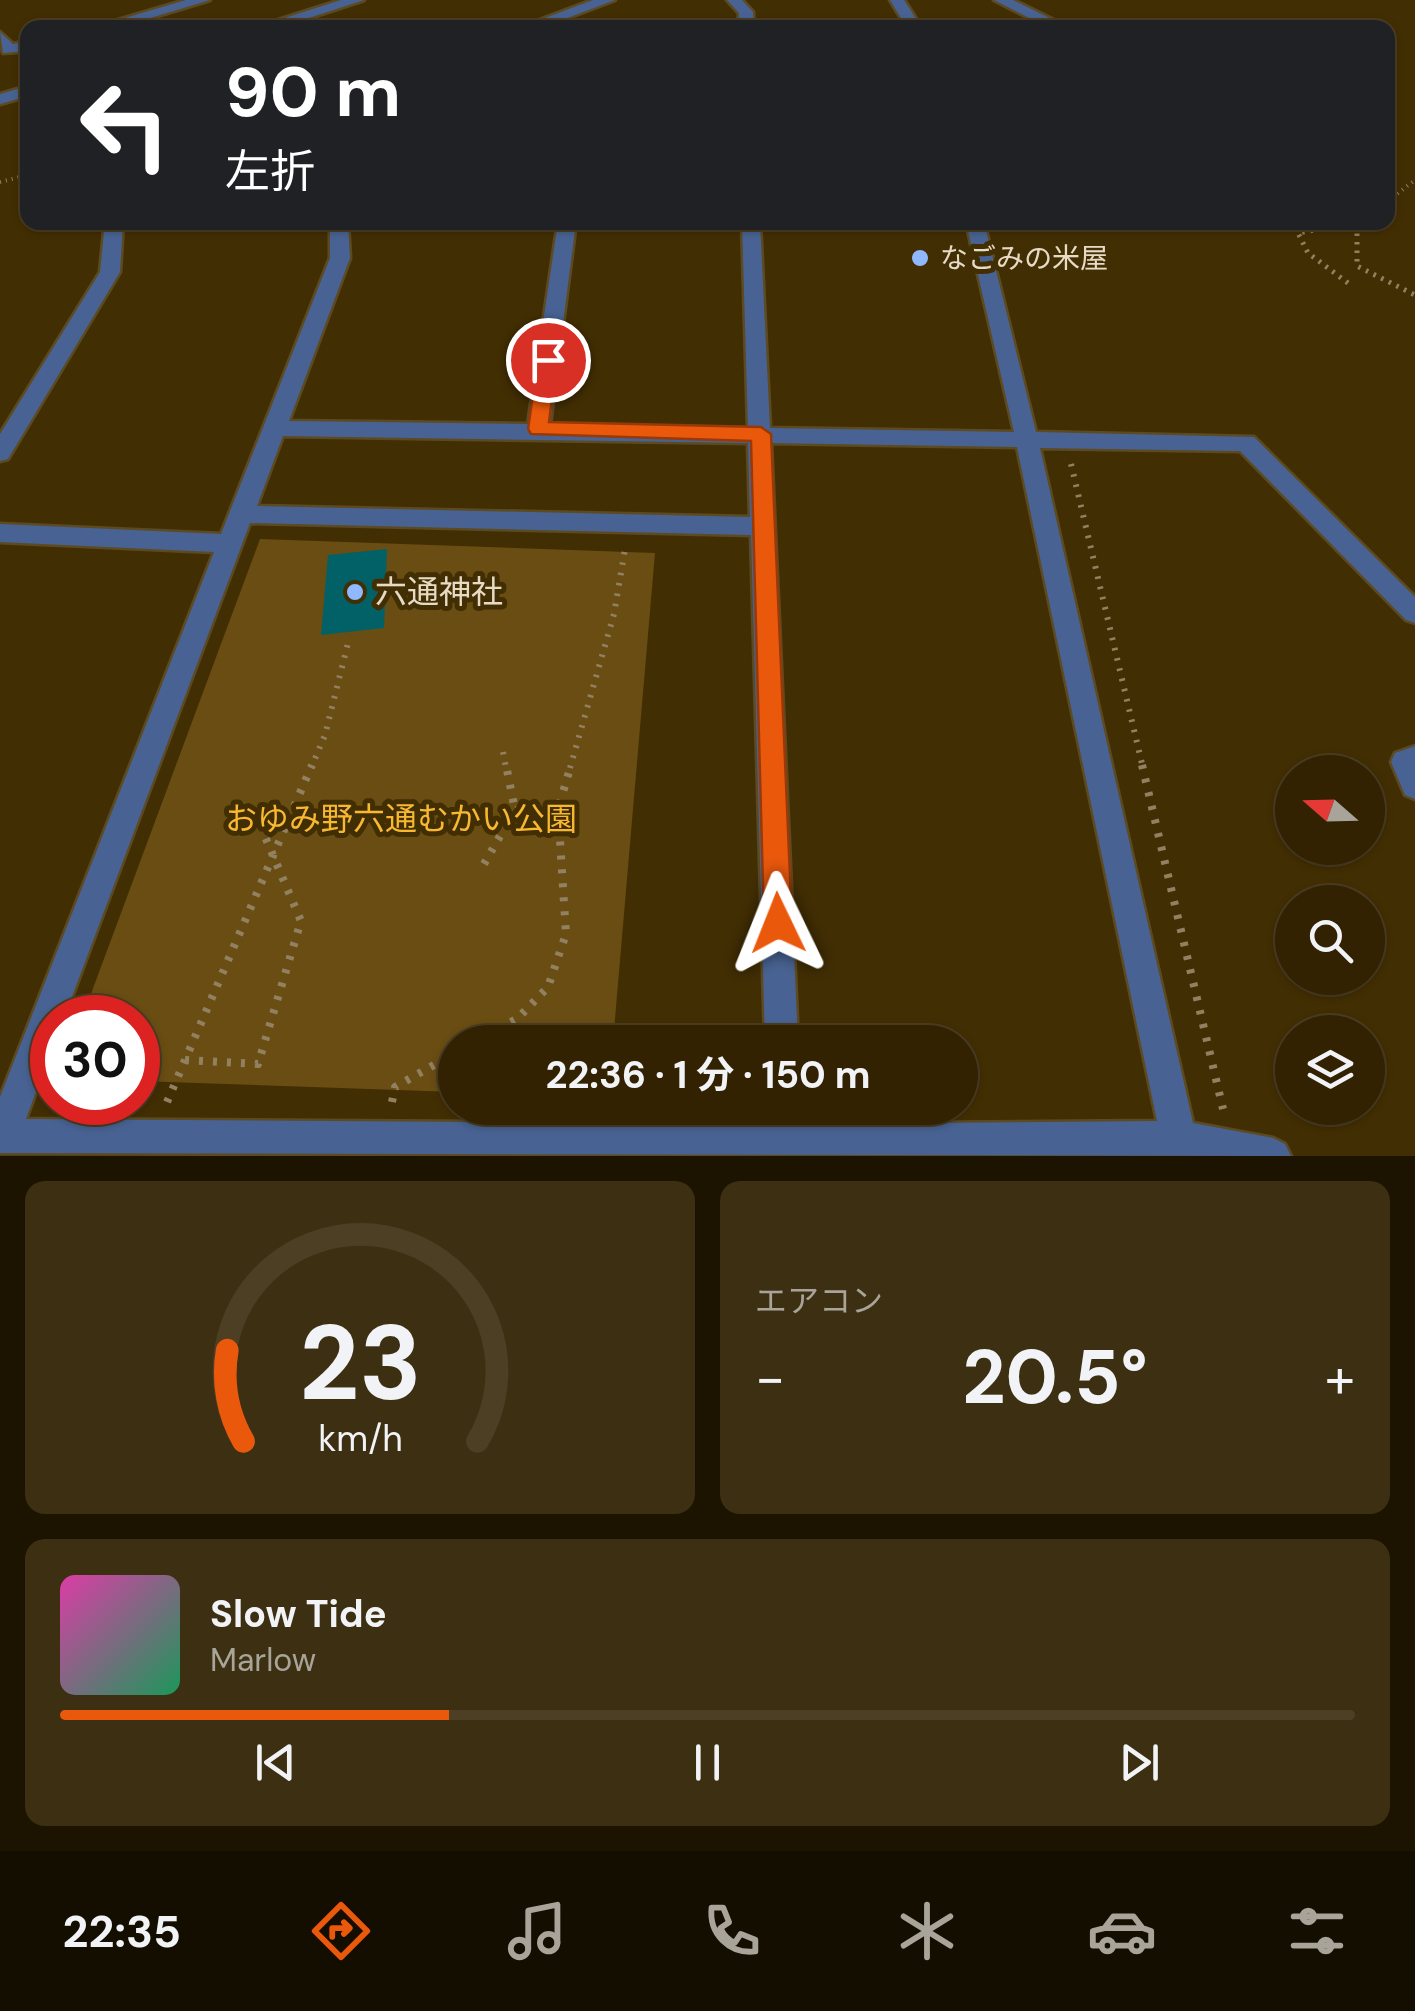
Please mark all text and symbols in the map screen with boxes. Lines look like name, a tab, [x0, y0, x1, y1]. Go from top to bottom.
text: 90 m	[225, 47, 401, 138]
icon: left	[60, 60, 190, 190]
text: 左折	[225, 142, 315, 201]
place label: なごみの米屋	[940, 240, 1108, 277]
marker: なごみの米屋	[909, 247, 931, 269]
pin	[506, 318, 591, 403]
icon: arrive	[521, 333, 576, 388]
place label: 六通神社	[375, 571, 503, 613]
marker: 六通神社	[344, 581, 366, 603]
north arrow	[1275, 755, 1385, 865]
map controls	[1275, 755, 1385, 1125]
park label: おゆみ野六通むかい公園	[225, 798, 577, 840]
position arrow	[726, 871, 830, 975]
button: search	[1275, 885, 1385, 995]
speed limit sign: 30	[30, 995, 160, 1125]
button: layers	[1275, 1015, 1385, 1125]
text: 22:36 · 1 分 · 150 m	[545, 1050, 871, 1100]
text: エアコン	[755, 1280, 883, 1322]
text: 23	[299, 1296, 421, 1431]
text: 20.5°	[962, 1329, 1148, 1426]
text: −	[755, 1342, 785, 1414]
text: +	[1325, 1342, 1355, 1414]
text: km/h	[318, 1416, 402, 1462]
text: Slow Tide	[210, 1589, 387, 1639]
text: Marlow	[210, 1639, 316, 1681]
icon: previous	[248, 1735, 303, 1790]
icon: pause	[680, 1735, 735, 1790]
icon: next	[1112, 1735, 1167, 1790]
icon: directions	[306, 1896, 376, 1966]
icon: music	[502, 1896, 572, 1966]
icon: phone	[697, 1896, 767, 1966]
icon: climate	[892, 1896, 962, 1966]
icon: car	[1087, 1896, 1157, 1966]
icon: filters	[1282, 1896, 1352, 1966]
text: 22:35	[63, 1902, 181, 1961]

